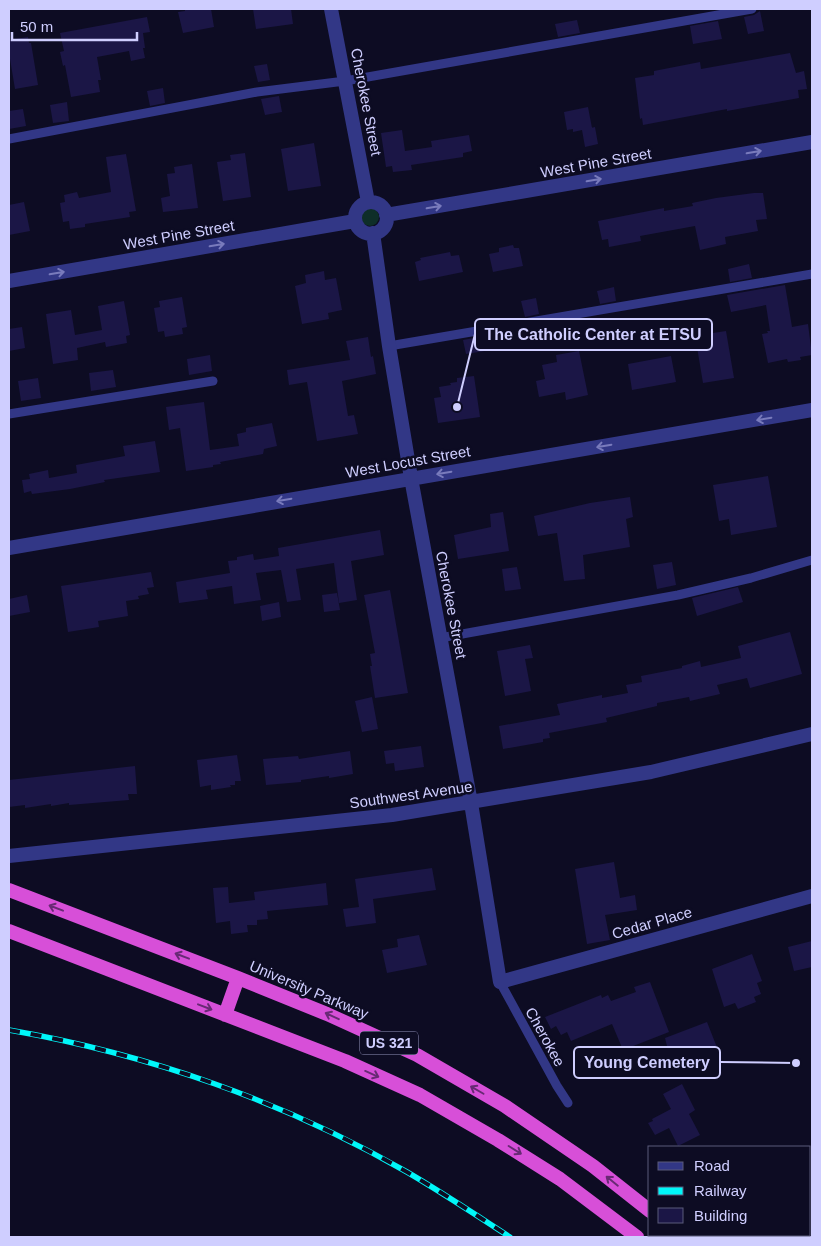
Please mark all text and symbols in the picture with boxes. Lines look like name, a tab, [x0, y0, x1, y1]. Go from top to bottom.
scale bar	[12, 10, 138, 42]
text: 50 m	[20, 18, 53, 35]
street label: Cherokee Street	[348, 47, 385, 158]
street label: West Pine Street	[539, 144, 653, 181]
one-way arrow	[746, 147, 762, 157]
one-way arrow	[586, 174, 602, 184]
one-way arrow	[426, 202, 442, 212]
street label: West Pine Street	[122, 216, 236, 253]
one-way arrow	[209, 240, 225, 250]
one-way arrow	[48, 268, 64, 278]
callout: The Catholic Center at ETSU	[475, 319, 712, 350]
text: The Catholic Center at ETSU	[485, 326, 701, 343]
one-way arrow	[757, 414, 773, 424]
one-way arrow	[596, 441, 612, 451]
street label: West Locust Street	[344, 442, 472, 481]
one-way arrow	[436, 468, 452, 478]
one-way arrow	[276, 496, 292, 506]
street label: Cherokee Street	[433, 550, 470, 661]
street label: Southwest Avenue	[348, 777, 474, 812]
one-way arrow	[48, 903, 64, 912]
street label: Cedar Place	[610, 903, 694, 942]
one-way arrow	[175, 951, 190, 960]
street label: University Parkway	[247, 957, 372, 1022]
one-way arrow	[197, 1003, 212, 1012]
street label: Cherokee	[522, 1004, 569, 1069]
one-way arrow	[325, 1011, 340, 1021]
road number: US 321	[360, 1032, 418, 1054]
callout: Young Cemetery	[574, 1047, 720, 1078]
text: Young Cemetery	[584, 1054, 710, 1071]
one-way arrow	[364, 1069, 379, 1079]
one-way arrow	[470, 1085, 485, 1095]
one-way arrow	[508, 1146, 522, 1156]
legend	[648, 1146, 811, 1236]
text: Road	[694, 1157, 730, 1174]
one-way arrow	[606, 1175, 619, 1186]
text: Railway	[694, 1182, 747, 1199]
text: Building	[694, 1207, 747, 1224]

